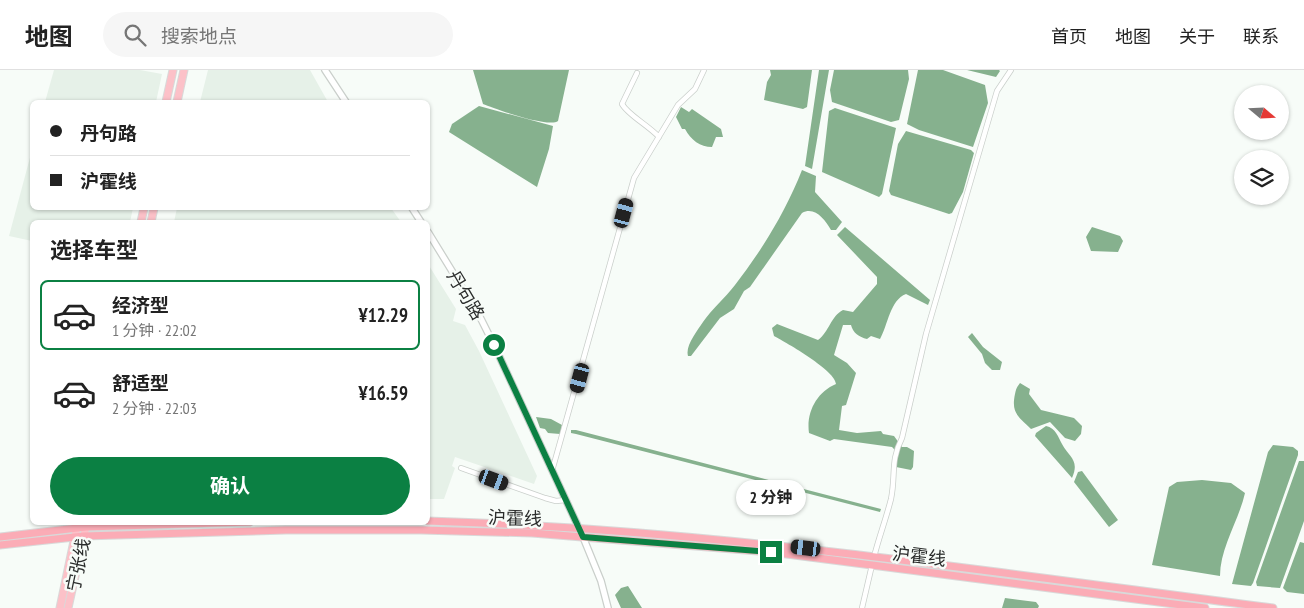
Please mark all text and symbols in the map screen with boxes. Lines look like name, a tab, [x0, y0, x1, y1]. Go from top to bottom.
search box	[103, 12, 453, 57]
text: 地图	[25, 21, 73, 52]
icon: search	[121, 21, 149, 49]
text: 搜索地点	[161, 24, 237, 48]
text: 首页	[1051, 25, 1087, 48]
text: 地图	[1115, 25, 1151, 48]
text: 关于	[1179, 25, 1215, 48]
text: 联系	[1243, 25, 1279, 48]
north arrow	[1234, 85, 1289, 140]
map controls	[1234, 85, 1289, 205]
text: 丹句路	[80, 121, 137, 145]
button: layers	[1234, 150, 1289, 205]
text: 沪霍线	[80, 169, 137, 193]
car	[612, 197, 635, 229]
text: 选择车型	[50, 236, 138, 264]
street label: 丹句路	[442, 266, 490, 324]
icon: car	[52, 293, 97, 338]
text: 经济型	[112, 293, 169, 317]
text: ¥12.29	[359, 303, 408, 327]
text: 1 分钟 · 22:02	[112, 320, 197, 340]
route start	[483, 334, 505, 356]
car	[568, 362, 591, 394]
icon: car	[52, 371, 97, 416]
text: 舒适型	[112, 371, 169, 395]
text: ¥16.59	[359, 381, 408, 405]
text: 2 分钟 · 22:03	[112, 398, 197, 418]
button: 确认	[50, 457, 410, 515]
car	[477, 468, 510, 492]
callout: 2 分钟	[736, 480, 806, 514]
text: 2 分钟	[750, 487, 792, 507]
street label: 沪霍线	[488, 506, 542, 530]
street label: 宁张线	[61, 536, 95, 594]
car	[790, 539, 821, 557]
route end	[760, 541, 782, 563]
street label: 沪霍线	[891, 541, 947, 571]

